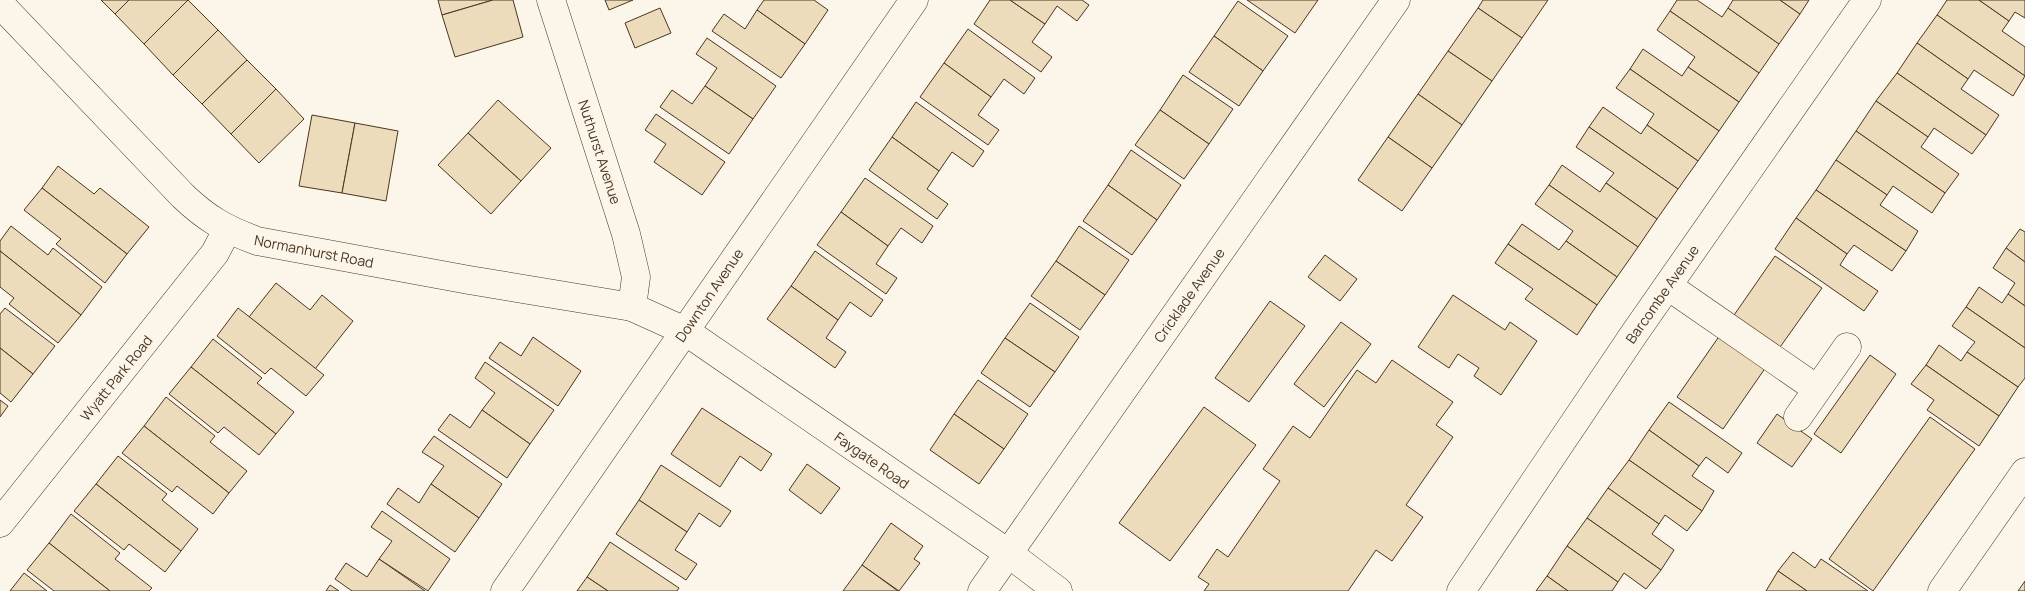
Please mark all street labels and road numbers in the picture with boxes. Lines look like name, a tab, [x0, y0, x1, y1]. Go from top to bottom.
street label: Nuthurst Avenue	[574, 97, 626, 207]
street label: Normanhurst Road	[253, 230, 375, 272]
street label: Barcombe Avenue	[1621, 241, 1703, 347]
street label: Downton Avenue	[671, 244, 747, 346]
street label: Cricklade Avenue	[1149, 244, 1229, 346]
street label: Wyatt Park Road	[76, 331, 156, 425]
street label: Faygate Road	[831, 427, 913, 493]

